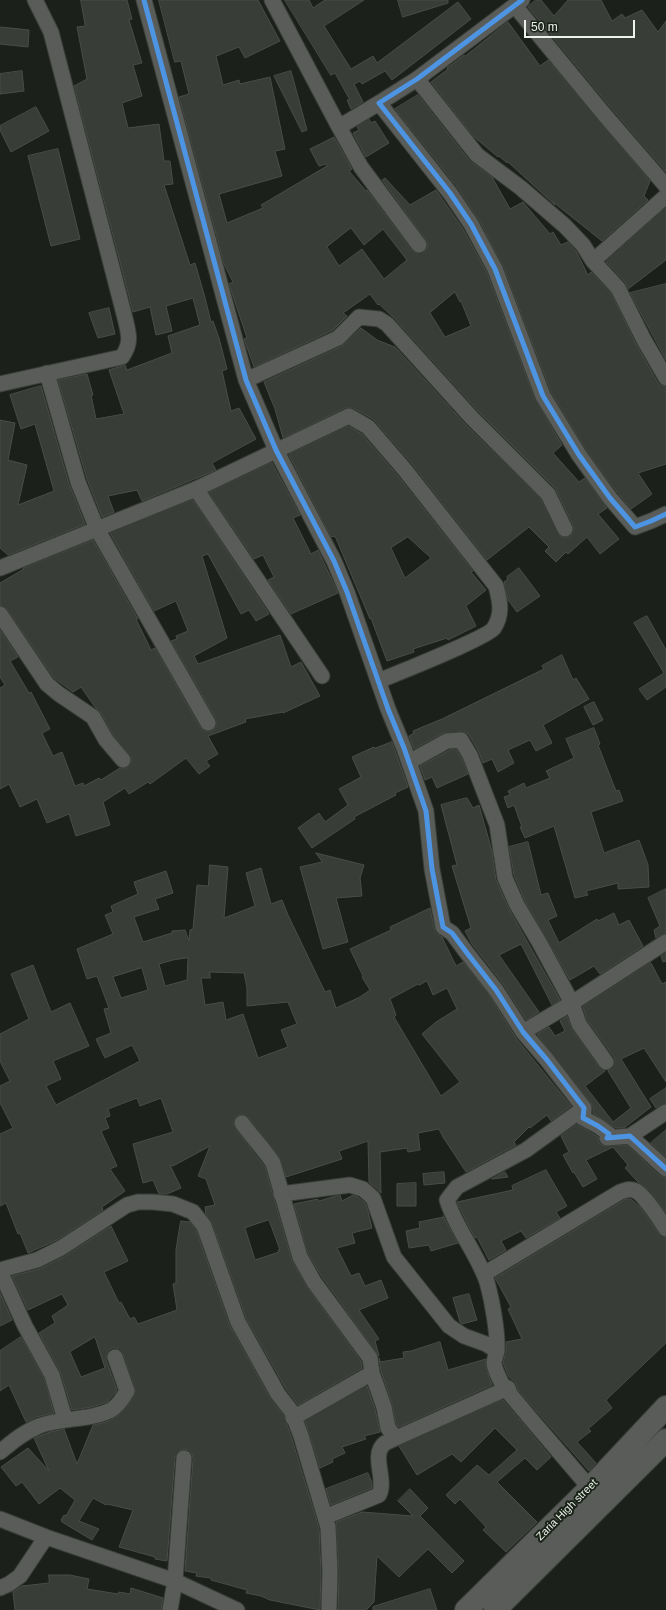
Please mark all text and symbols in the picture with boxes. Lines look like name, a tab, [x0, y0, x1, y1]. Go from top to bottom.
scale bar	[526, 12, 637, 38]
text: 50 m	[531, 20, 558, 34]
street label: Zaria High street	[534, 1477, 600, 1543]

